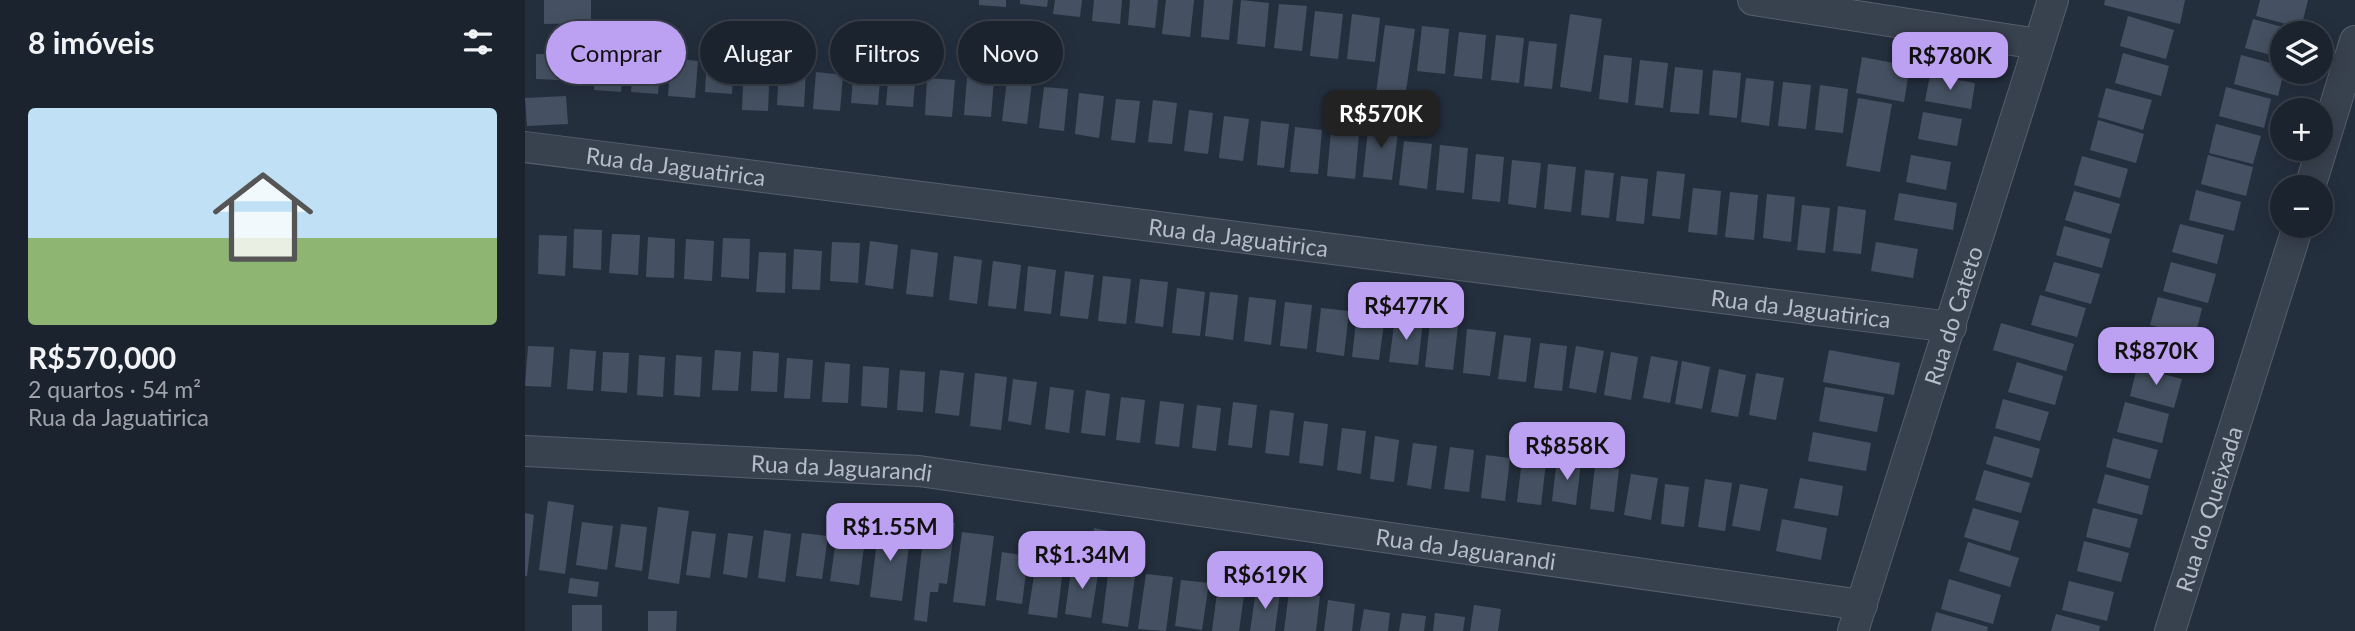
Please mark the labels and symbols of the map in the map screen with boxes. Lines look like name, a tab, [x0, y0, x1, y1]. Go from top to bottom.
pin: R$780K	[1893, 32, 2007, 92]
pin: R$570K	[1324, 90, 1438, 150]
street label: Rua da Jaguatirica	[584, 141, 767, 191]
street label: Rua da Jaguatirica	[1147, 212, 1330, 262]
street label: Rua do Cateto	[1918, 243, 1988, 388]
pin: R$477K	[1349, 282, 1463, 342]
street label: Rua da Jaguatirica	[1709, 283, 1892, 333]
pin: R$870K	[2099, 328, 2213, 387]
pin: R$858K	[1510, 422, 1624, 482]
street label: Rua do Queixada	[2169, 423, 2248, 595]
street label: Rua da Jaguarandi	[750, 448, 934, 487]
pin: R$1.55M	[825, 504, 955, 563]
street label: Rua da Jaguarandi	[1374, 522, 1558, 575]
pin: R$1.34M	[1017, 532, 1147, 591]
pin: R$619K	[1208, 552, 1322, 611]

